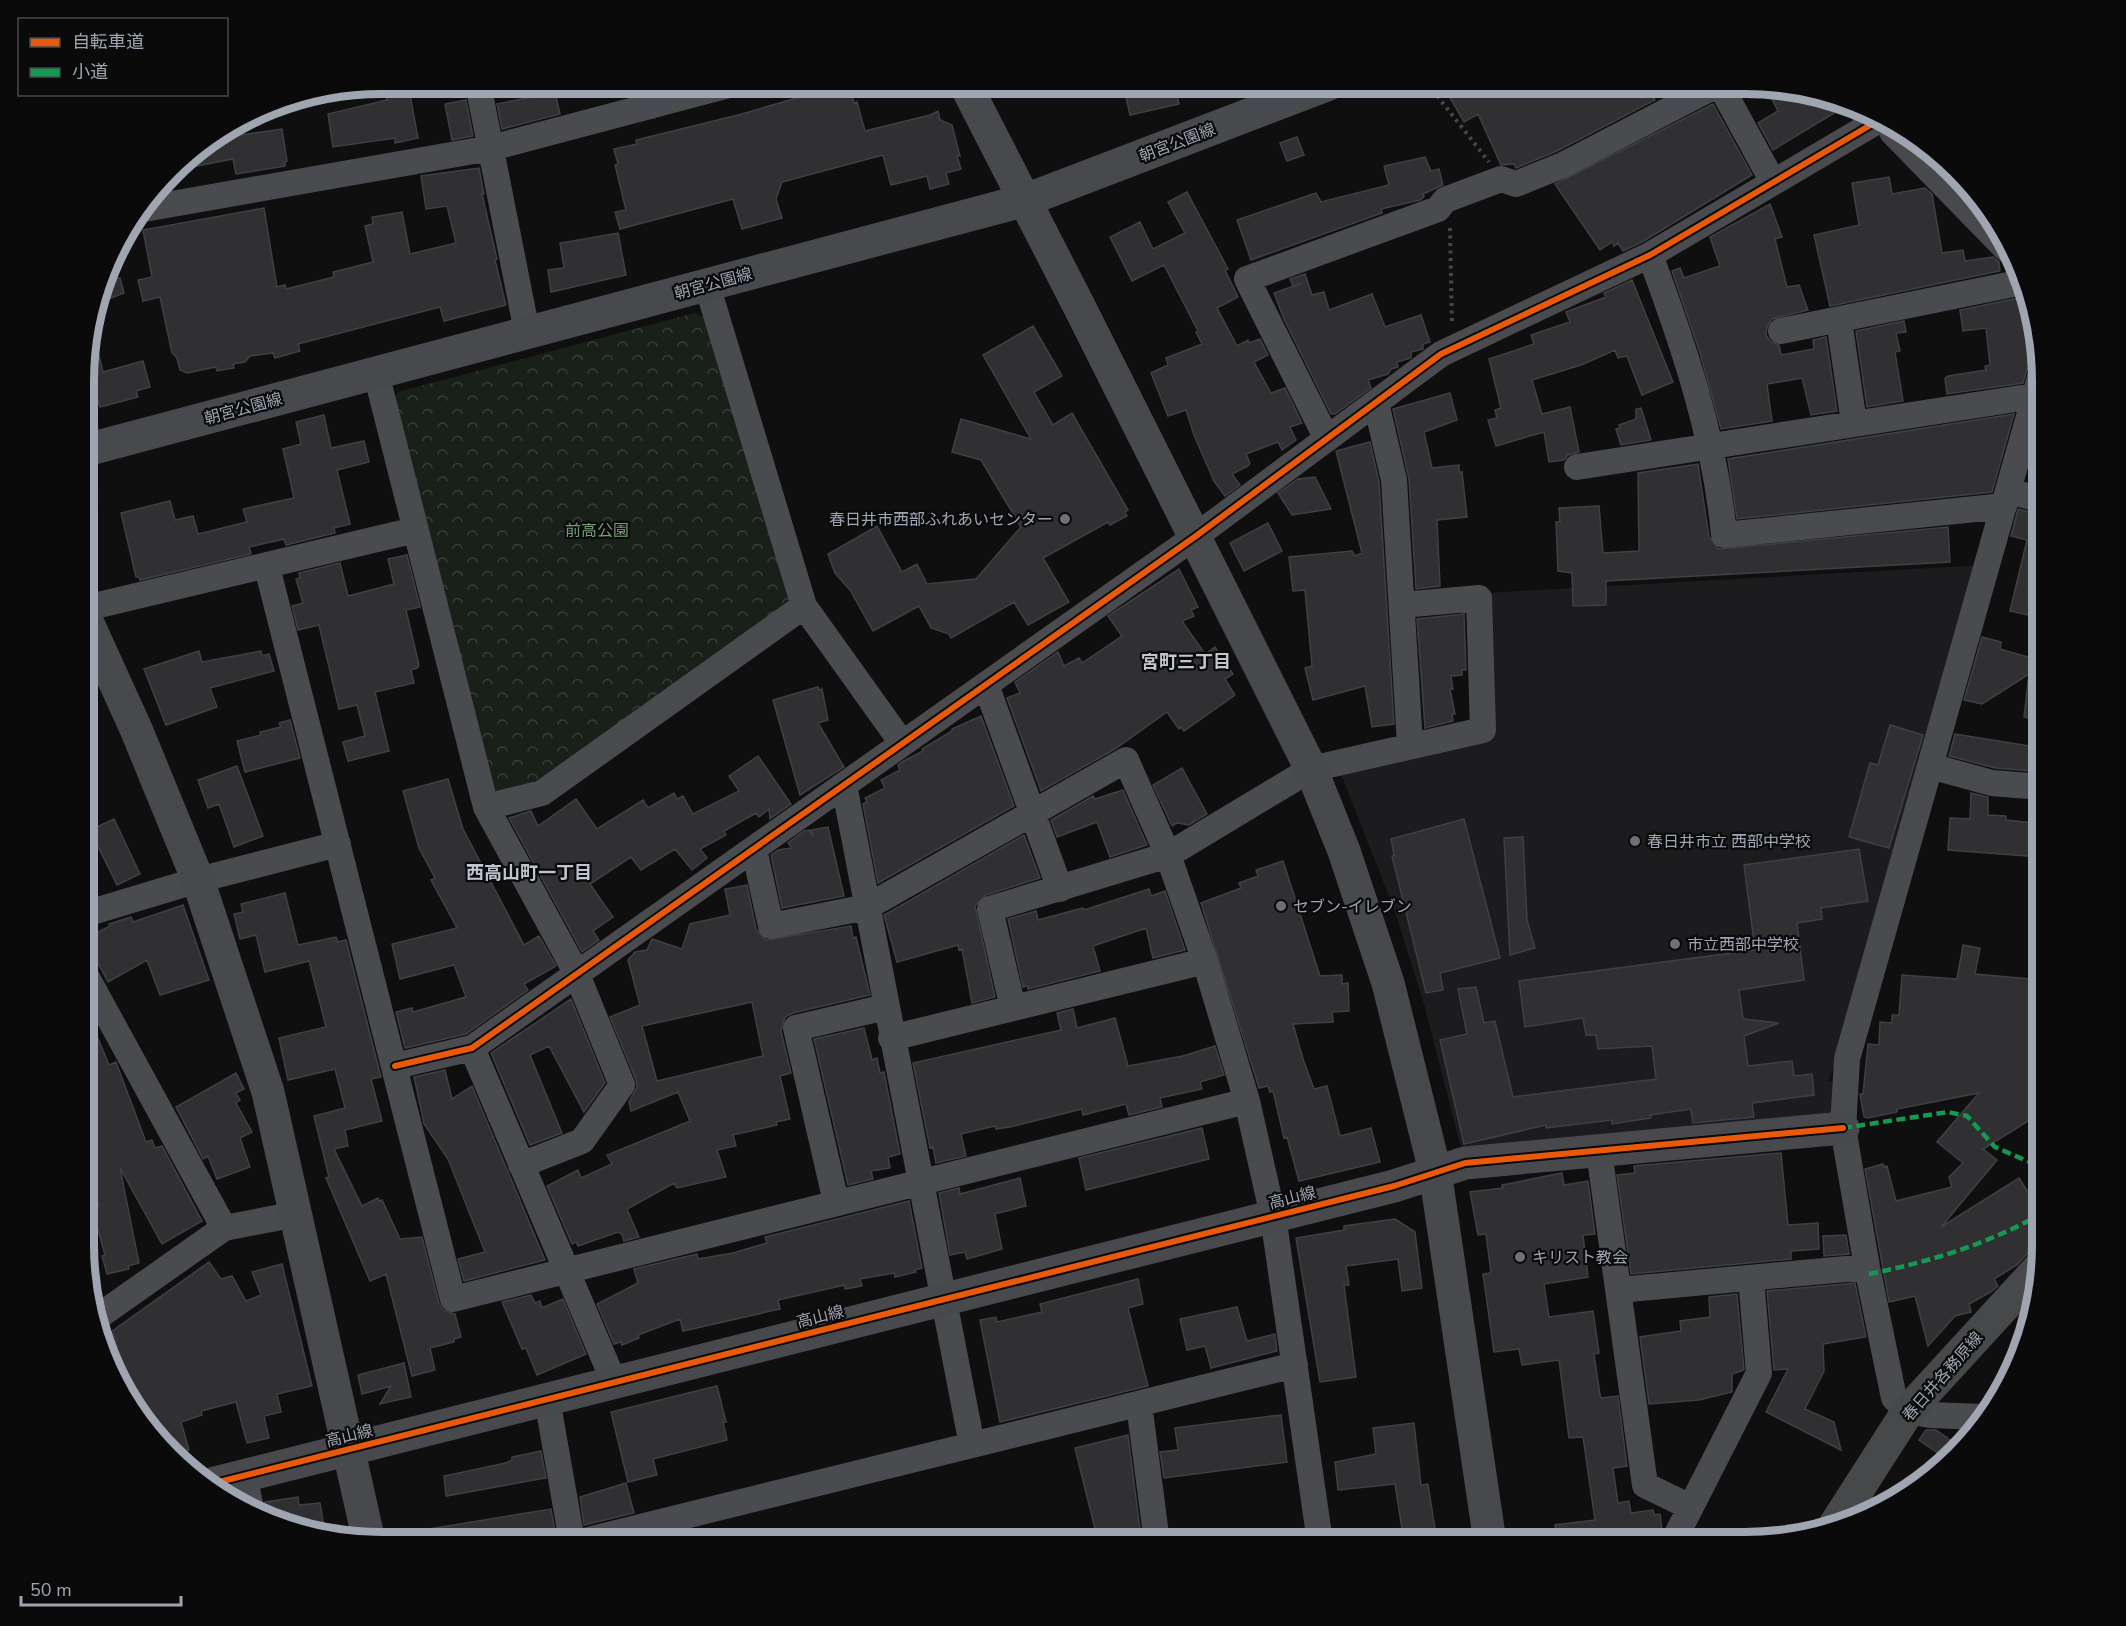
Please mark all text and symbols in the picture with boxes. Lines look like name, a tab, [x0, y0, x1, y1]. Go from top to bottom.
legend	[18, 18, 228, 96]
text: 自転車道	[72, 30, 144, 54]
text: 小道	[72, 60, 108, 84]
street label: 朝宮公園線	[1136, 118, 1219, 168]
street label: 朝宮公園線	[672, 263, 755, 305]
street label: 朝宮公園線	[202, 388, 285, 430]
place label: 春日井市西部ふれあいセンター	[829, 509, 1053, 531]
marker: 春日井市西部ふれあいセンター	[1058, 512, 1072, 526]
park label: 前高公園	[565, 520, 629, 542]
district label: 宮町三丁目	[1141, 650, 1231, 674]
place label: 春日井市立 西部中学校	[1647, 831, 1811, 853]
marker: 春日井市立 西部中学校	[1628, 834, 1642, 848]
district label: 西高山町一丁目	[466, 861, 592, 885]
place label: セブン-イレブン	[1293, 896, 1412, 918]
marker: セブン-イレブン	[1274, 899, 1288, 913]
place label: 市立西部中学校	[1687, 934, 1799, 956]
marker: 市立西部中学校	[1668, 937, 1682, 951]
street label: 高山線	[1266, 1181, 1318, 1214]
place label: キリスト教会	[1532, 1247, 1628, 1269]
marker: キリスト教会	[1513, 1250, 1527, 1264]
street label: 高山線	[794, 1300, 846, 1333]
street label: 春日井各務原線	[1898, 1327, 1988, 1426]
street label: 高山線	[323, 1419, 375, 1452]
scale bar	[21, 1569, 182, 1607]
text: 50 m	[30, 1578, 72, 1602]

